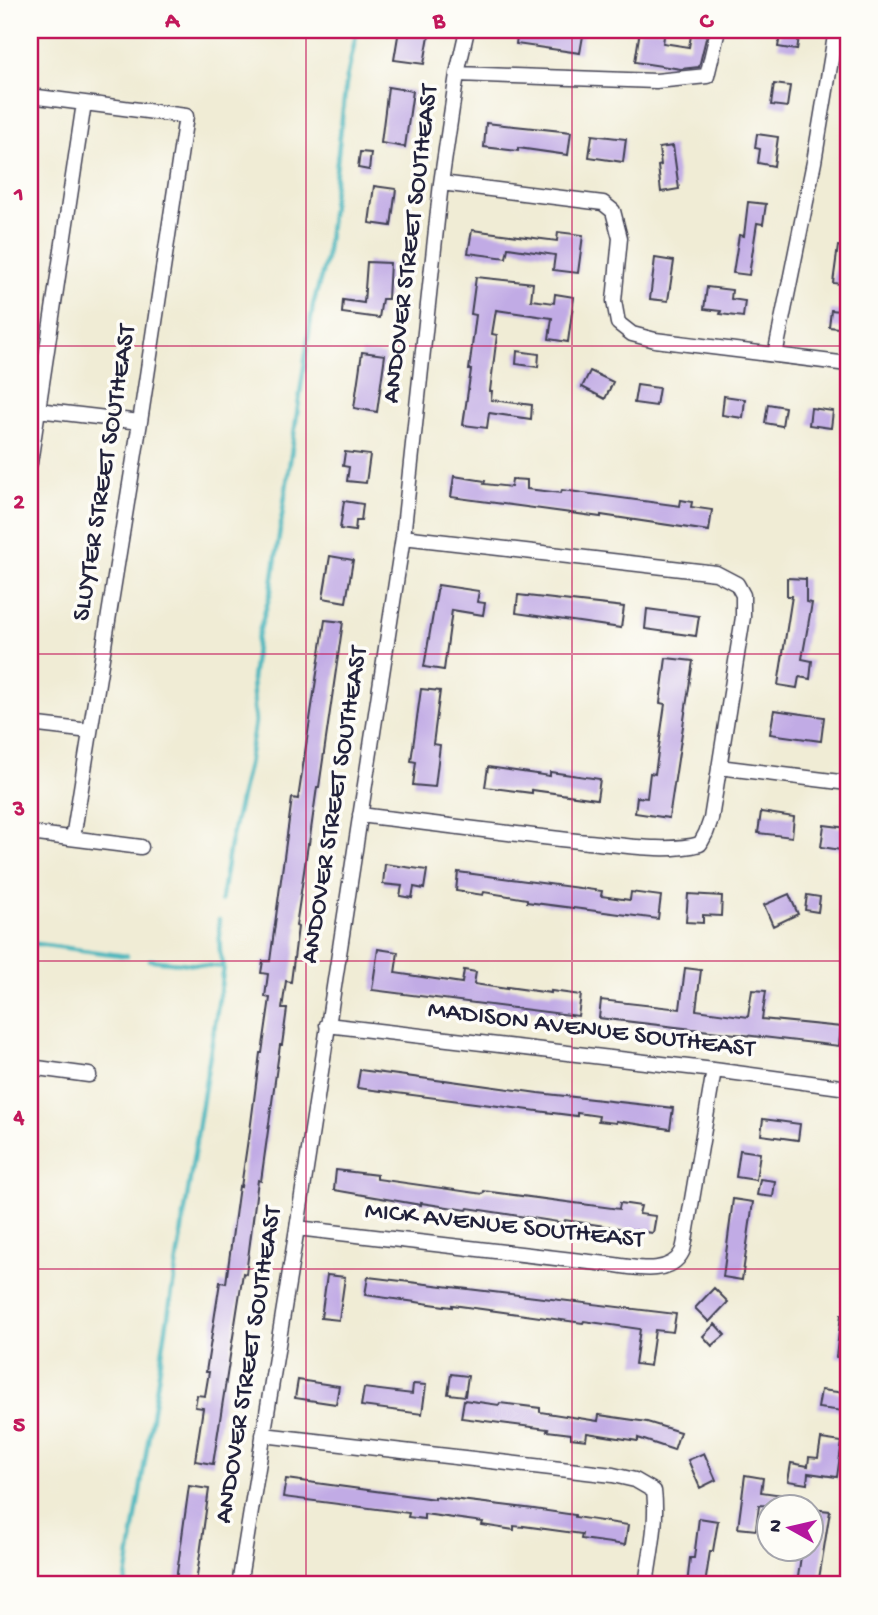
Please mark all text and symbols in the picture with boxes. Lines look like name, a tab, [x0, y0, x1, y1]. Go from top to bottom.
text: A	[164, 9, 180, 36]
text: B	[432, 9, 446, 36]
text: C	[700, 9, 715, 36]
street label: ANDOVER STREET SOUTHEAST	[377, 82, 447, 405]
text: 1	[13, 182, 24, 209]
street label: SLUYTER STREET SOUTHEAST	[67, 321, 145, 624]
text: 2	[13, 490, 25, 517]
street label: ANDOVER STREET SOUTHEAST	[296, 643, 377, 966]
text: 3	[12, 797, 25, 824]
street label: MADISON AVENUE SOUTHEAST	[426, 996, 757, 1067]
text: 4	[13, 1105, 25, 1132]
street label: MICK AVENUE SOUTHEAST	[363, 1197, 646, 1257]
street label: ANDOVER STREET SOUTHEAST	[210, 1203, 291, 1526]
text: 5	[13, 1413, 25, 1440]
north arrow	[756, 1492, 826, 1562]
text: N	[764, 1518, 789, 1534]

